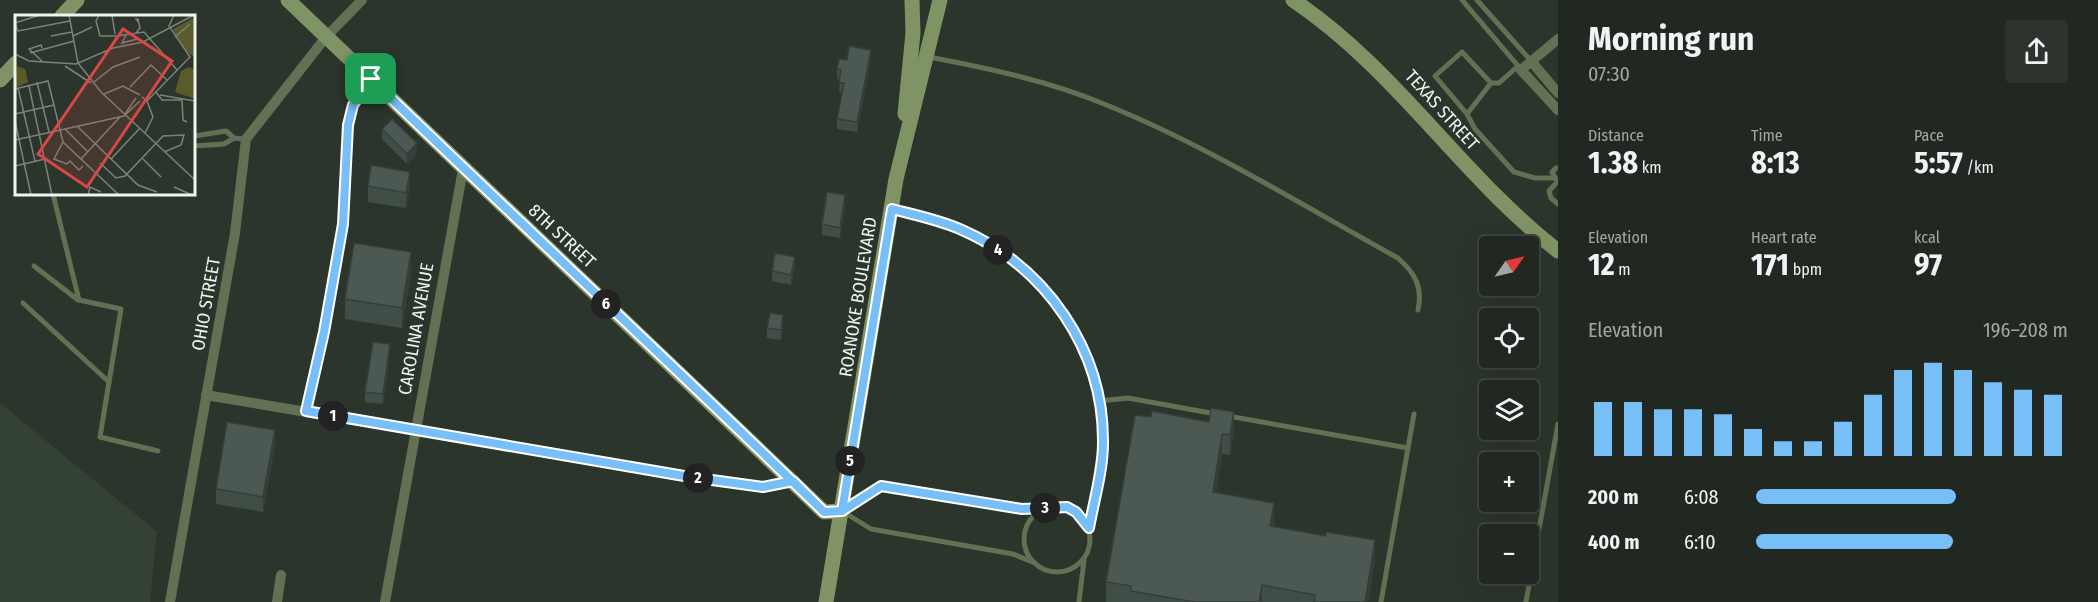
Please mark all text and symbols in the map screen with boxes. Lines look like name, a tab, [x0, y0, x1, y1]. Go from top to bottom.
inset map	[15, 15, 195, 195]
text: Morning run	[1588, 19, 1754, 59]
button: share	[2005, 20, 2068, 83]
pin	[345, 53, 396, 104]
icon: arrive	[354, 62, 387, 95]
text: 07:30	[1588, 62, 1630, 86]
street label: TEXAS STREET	[1400, 65, 1484, 155]
text: Distance	[1588, 126, 1644, 145]
text: Time	[1751, 126, 1783, 145]
text: Pace	[1914, 126, 1944, 145]
text: 1.38	[1588, 145, 1638, 181]
text: 8:13	[1751, 145, 1800, 181]
text: 5:57	[1914, 145, 1963, 181]
text: km	[1638, 158, 1662, 177]
text: /km	[1963, 158, 1994, 177]
street label: 8TH STREET	[524, 199, 601, 273]
street label: ROANOKE BOULEVARD	[835, 216, 881, 378]
text: Elevation	[1588, 228, 1648, 247]
text: Heart rate	[1751, 228, 1817, 247]
text: kcal	[1914, 228, 1940, 247]
pin: 4	[983, 235, 1013, 265]
north arrow	[1479, 236, 1539, 296]
map controls	[1479, 236, 1539, 584]
text: 4	[994, 240, 1002, 259]
text: 12	[1588, 247, 1615, 283]
text: 171	[1751, 247, 1789, 283]
text: 97	[1914, 247, 1942, 283]
street label: OHIO STREET	[187, 255, 225, 352]
text: m	[1615, 260, 1631, 279]
text: bpm	[1789, 260, 1822, 279]
street label: CAROLINA AVENUE	[394, 261, 438, 397]
pin: 6	[591, 289, 621, 319]
text: 6	[602, 294, 610, 313]
button: locate	[1479, 308, 1539, 368]
text: Elevation	[1588, 318, 1663, 342]
text: 196–208 m	[1983, 318, 2068, 342]
button: layers	[1479, 380, 1539, 440]
pin: 1	[318, 401, 348, 431]
text: 1	[330, 406, 336, 425]
pin: 5	[835, 446, 865, 476]
text: 5	[846, 451, 854, 470]
button: +	[1479, 452, 1539, 512]
pin: 2	[683, 463, 713, 493]
text: 2	[694, 468, 702, 487]
text: 200 m	[1588, 485, 1639, 509]
text: 6:08	[1684, 485, 1719, 509]
pin: 3	[1030, 493, 1060, 523]
text: 3	[1041, 498, 1049, 517]
button: −	[1479, 524, 1539, 584]
text: 400 m	[1588, 530, 1640, 554]
text: 6:10	[1684, 530, 1716, 554]

